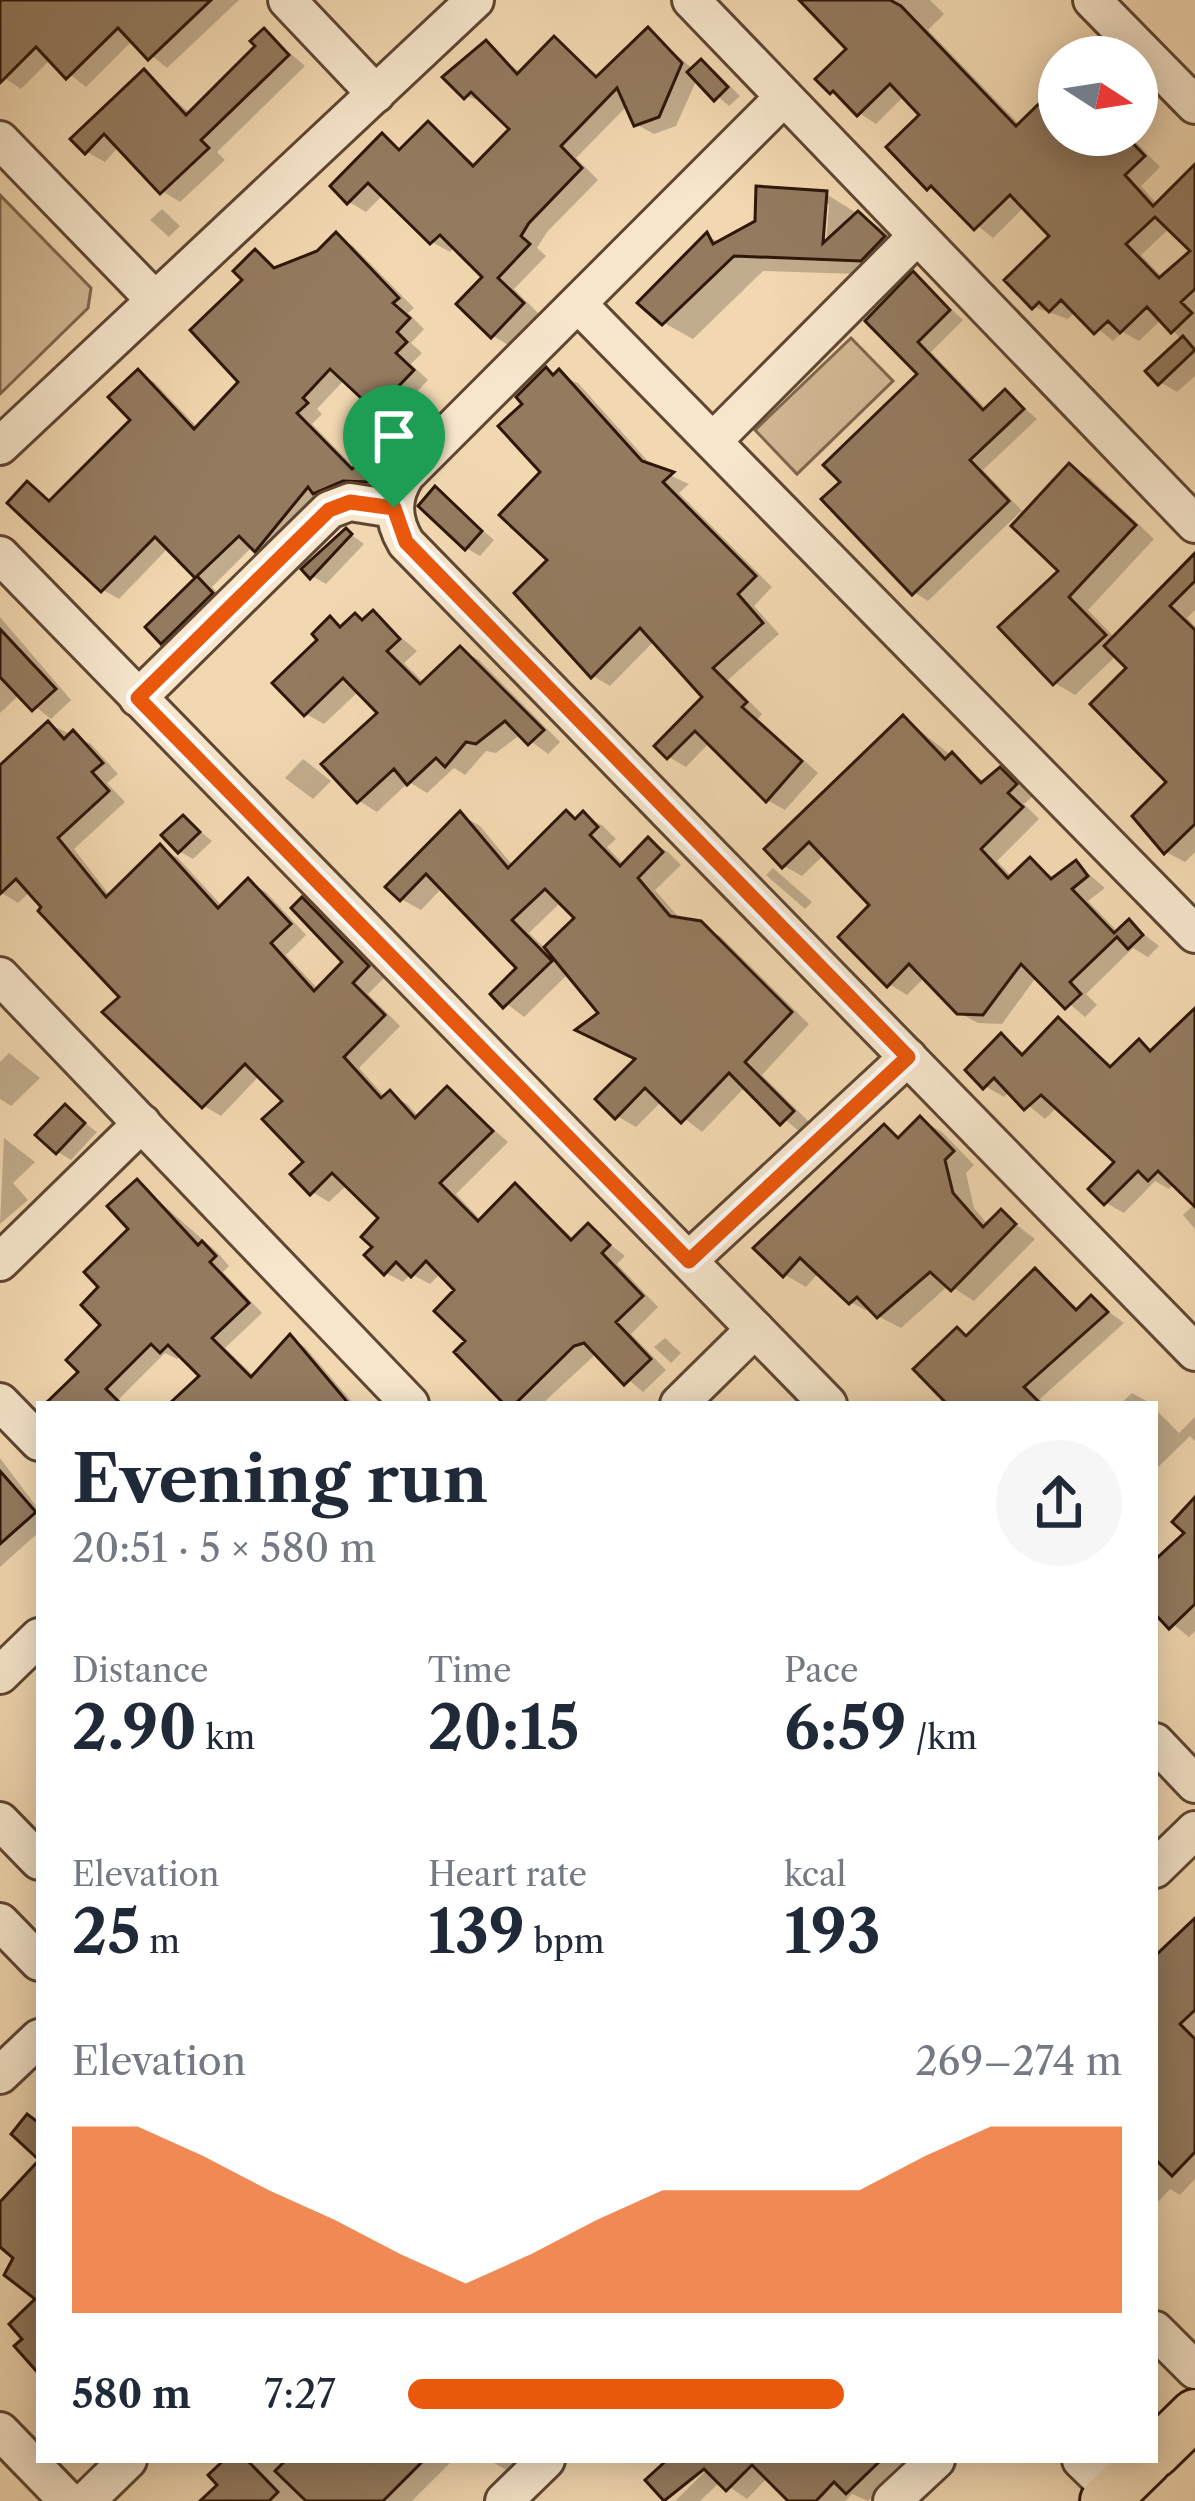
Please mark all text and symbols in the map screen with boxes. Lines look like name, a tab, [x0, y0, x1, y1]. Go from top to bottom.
north arrow	[1038, 36, 1158, 156]
map controls	[1038, 36, 1158, 156]
pin	[343, 385, 445, 508]
icon: arrive	[361, 403, 427, 469]
text: Evening run	[72, 1438, 488, 1519]
button: share	[996, 1440, 1122, 1566]
text: 20:51 · 5 × 580 m	[72, 1524, 376, 1572]
text: Distance	[72, 1650, 209, 1691]
text: Time	[428, 1650, 511, 1691]
text: Pace	[784, 1650, 859, 1691]
text: 2.90	[72, 1691, 197, 1765]
text: 20:15	[428, 1691, 580, 1765]
text: 6:59	[784, 1691, 907, 1765]
text: km	[197, 1717, 255, 1758]
text: /km	[907, 1717, 977, 1758]
text: Elevation	[72, 1854, 219, 1895]
text: Heart rate	[428, 1854, 587, 1895]
text: kcal	[784, 1854, 846, 1895]
text: 25	[72, 1895, 141, 1969]
text: 139	[428, 1895, 525, 1969]
text: 193	[784, 1895, 881, 1969]
text: m	[141, 1921, 180, 1962]
text: bpm	[525, 1921, 604, 1962]
text: Elevation	[72, 2037, 246, 2085]
text: 269–274 m	[915, 2037, 1122, 2085]
text: 580 m	[72, 2370, 191, 2418]
text: 7:27	[264, 2370, 336, 2418]

